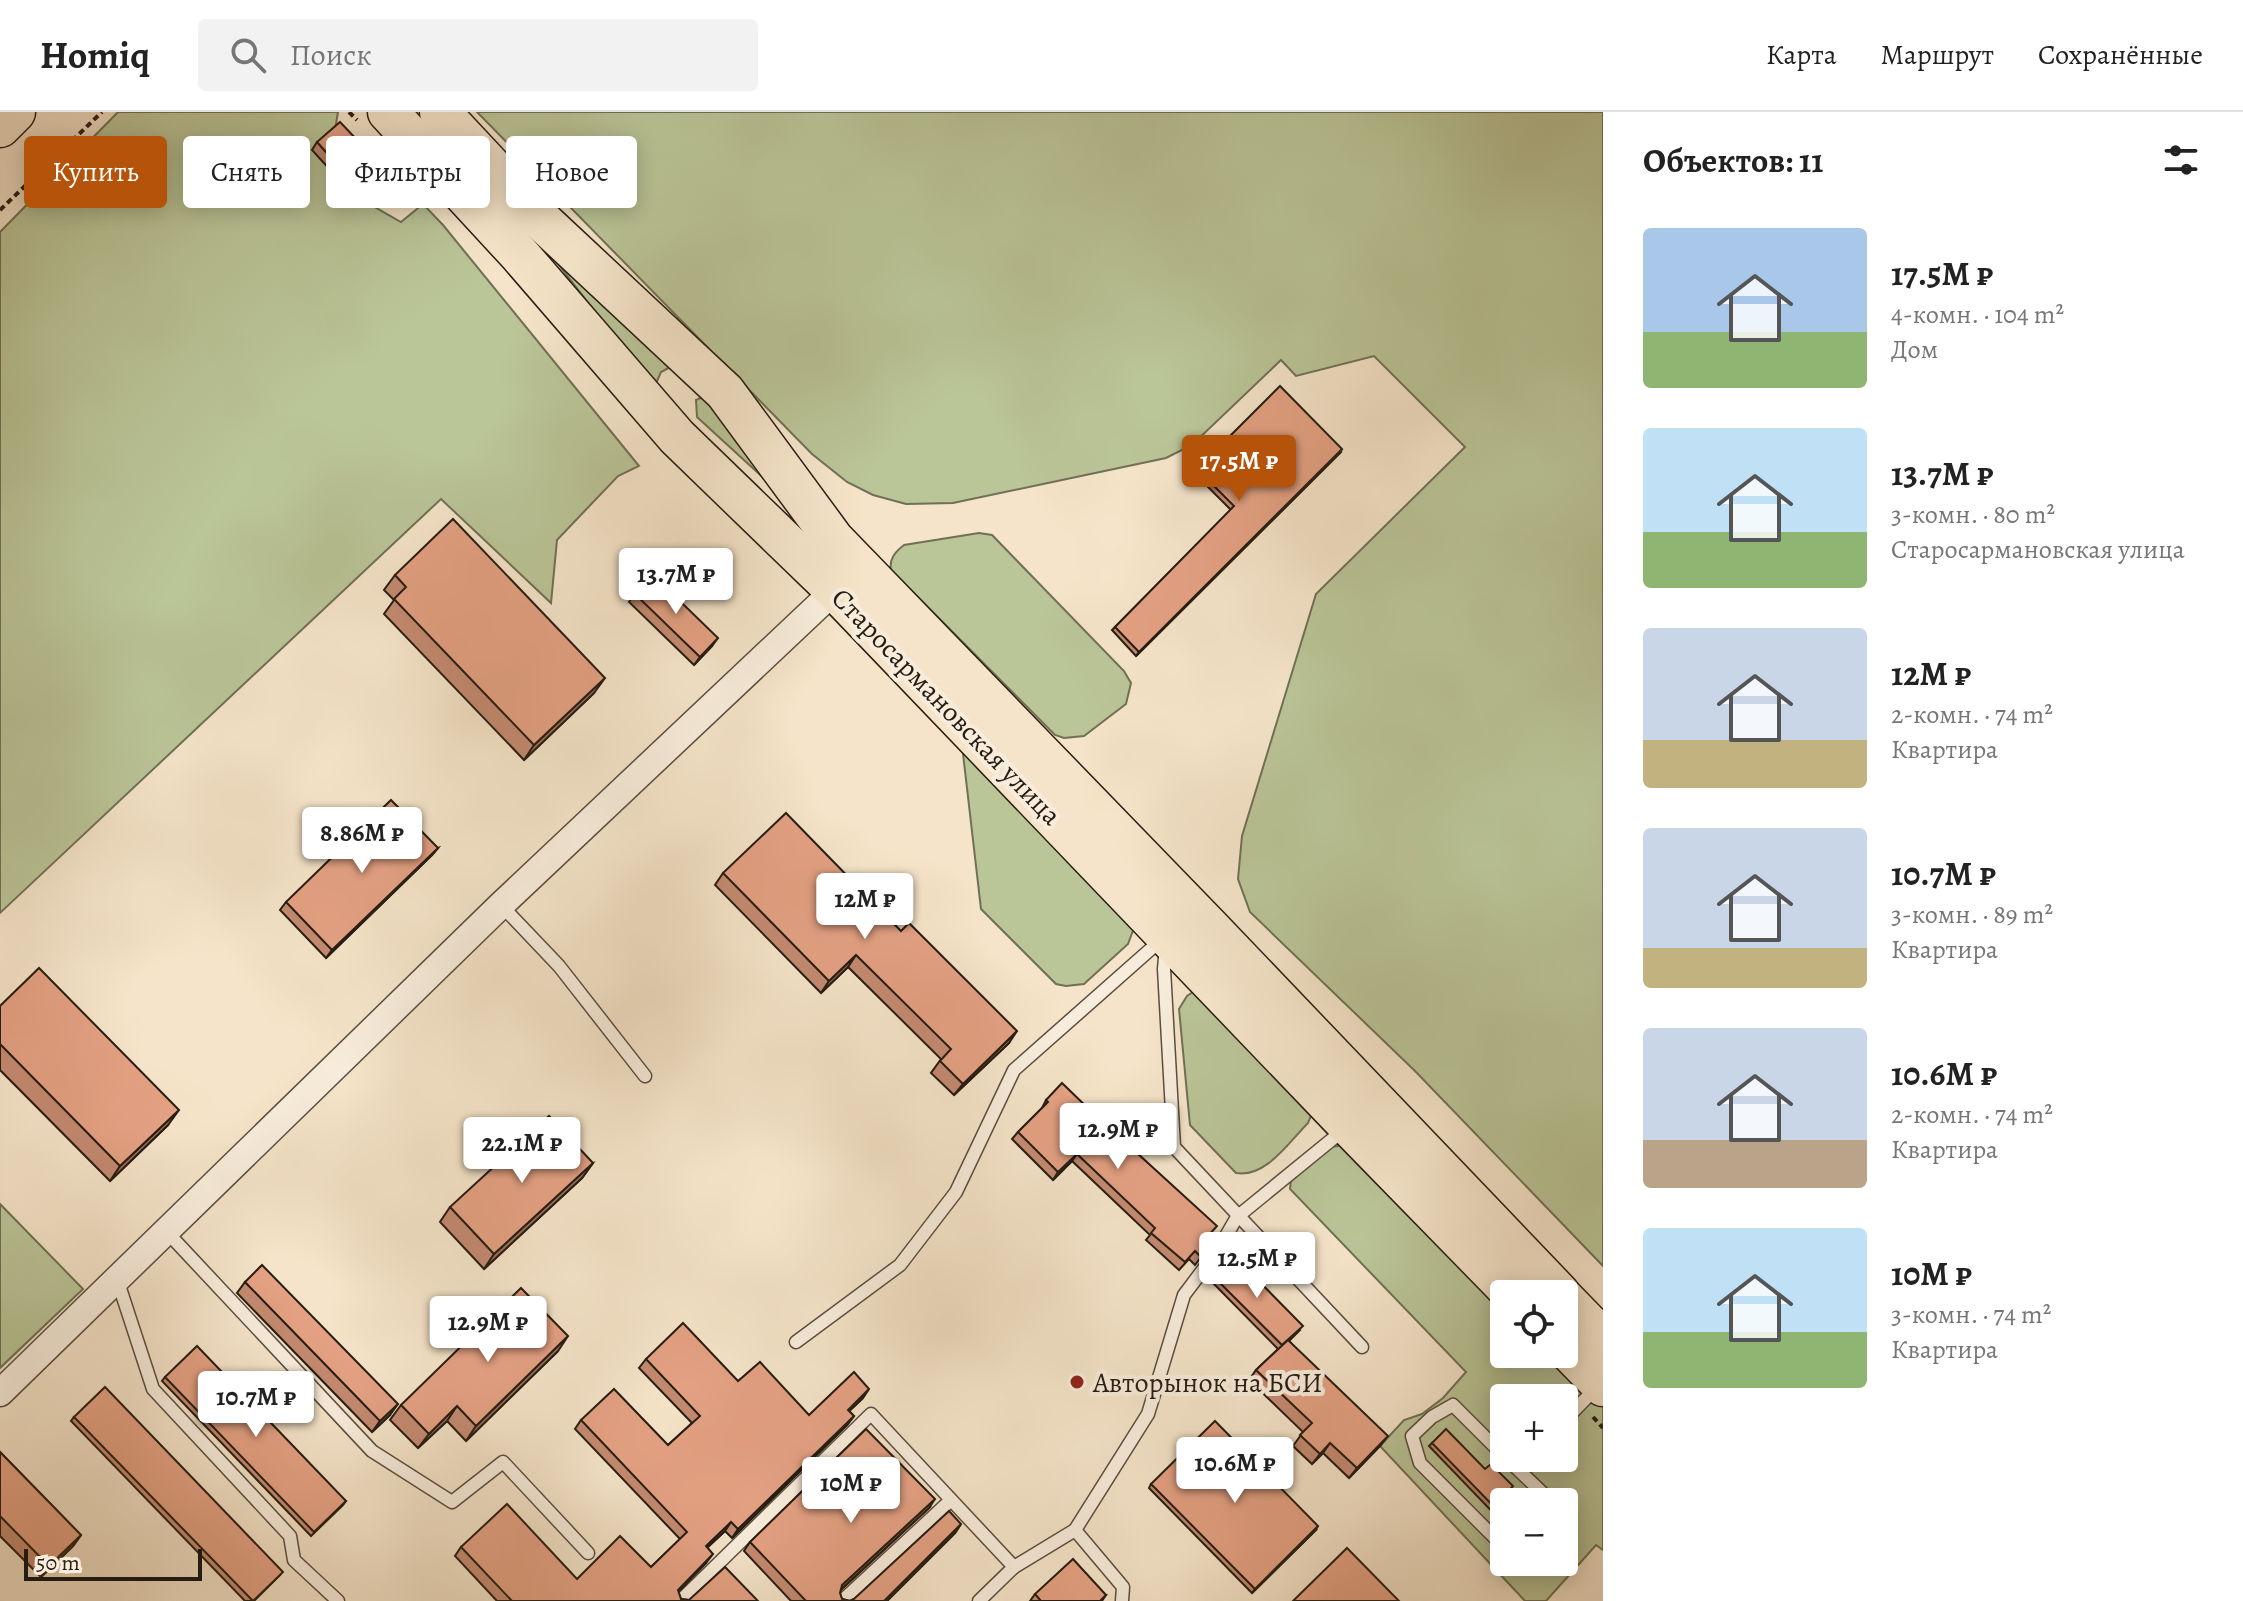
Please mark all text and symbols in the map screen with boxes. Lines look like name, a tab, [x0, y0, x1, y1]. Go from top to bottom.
search box	[198, 19, 758, 91]
text: Homiq	[40, 29, 150, 81]
icon: search	[226, 33, 270, 77]
text: Поиск	[290, 35, 372, 75]
text: Карта	[1766, 36, 1837, 74]
text: Маршрут	[1881, 36, 1994, 74]
text: Сохранённые	[2038, 36, 2203, 74]
chip: Купить	[24, 136, 167, 208]
chip: Снять	[183, 136, 310, 208]
chip: Фильтры	[326, 136, 490, 208]
chip: Новое	[506, 136, 637, 208]
text: Объектов: 11	[1643, 137, 1823, 184]
icon: filters	[2159, 138, 2203, 182]
text: 17.5M ₽	[1891, 250, 1993, 297]
icon: home	[1707, 260, 1803, 356]
text: 4-комн. · 104 m²	[1891, 297, 2064, 332]
text: Дом	[1891, 332, 1938, 367]
pin: 17.5M ₽	[1165, 435, 1313, 503]
text: 17.5M ₽	[1200, 443, 1278, 478]
text: 13.7M ₽	[1891, 450, 1993, 497]
icon: home	[1707, 460, 1803, 556]
text: 3-комн. · 80 m²	[1891, 497, 2055, 532]
text: Старосармановская улица	[1891, 532, 2185, 567]
pin: 13.7M ₽	[602, 548, 750, 616]
text: 13.7M ₽	[637, 556, 715, 591]
street label: Старосармановская улица	[823, 580, 1070, 834]
text: 12M ₽	[1891, 650, 1971, 697]
icon: home	[1707, 660, 1803, 756]
text: 2-комн. · 74 m²	[1891, 697, 2053, 732]
text: Квартира	[1891, 732, 1998, 767]
pin: 8.86M ₽	[288, 807, 436, 875]
text: 8.86M ₽	[320, 815, 404, 850]
text: 10.7M ₽	[1891, 850, 1996, 897]
icon: home	[1707, 860, 1803, 956]
pin: 12M ₽	[809, 873, 921, 941]
text: 12M ₽	[834, 881, 896, 916]
text: 3-комн. · 89 m²	[1891, 897, 2053, 932]
text: Квартира	[1891, 932, 1998, 967]
text: 10.6M ₽	[1891, 1050, 1997, 1097]
icon: home	[1707, 1060, 1803, 1156]
text: 2-комн. · 74 m²	[1891, 1097, 2053, 1132]
pin: 12.9M ₽	[1044, 1103, 1192, 1171]
text: 12.9M ₽	[1078, 1111, 1158, 1146]
pin: 22.1M ₽	[448, 1117, 596, 1185]
text: 22.1M ₽	[481, 1125, 563, 1160]
text: Квартира	[1891, 1132, 1998, 1167]
pin: 12.5M ₽	[1183, 1232, 1331, 1300]
text: 12.5M ₽	[1217, 1240, 1297, 1275]
text: 10M ₽	[1891, 1250, 1972, 1297]
icon: home	[1707, 1260, 1803, 1356]
map controls	[1490, 1280, 1578, 1576]
button: locate	[1490, 1280, 1578, 1368]
pin: 12.9M ₽	[414, 1296, 562, 1364]
text: 3-комн. · 74 m²	[1891, 1297, 2051, 1332]
text: 12.9M ₽	[448, 1304, 528, 1339]
text: Квартира	[1891, 1332, 1998, 1367]
place label: Авторынок на БСИ	[1092, 1364, 1323, 1402]
pin: 10.7M ₽	[182, 1371, 330, 1439]
marker: Авторынок на БСИ	[1068, 1373, 1086, 1391]
text: 10.7M ₽	[216, 1379, 296, 1414]
button: +	[1490, 1384, 1578, 1472]
pin: 10.6M ₽	[1161, 1437, 1309, 1505]
text: 10.6M ₽	[1194, 1445, 1276, 1480]
pin: 10M ₽	[795, 1457, 907, 1525]
text: 10M ₽	[820, 1465, 882, 1500]
button: −	[1490, 1488, 1578, 1576]
scale bar	[24, 1545, 202, 1581]
text: 50 m	[36, 1548, 80, 1578]

